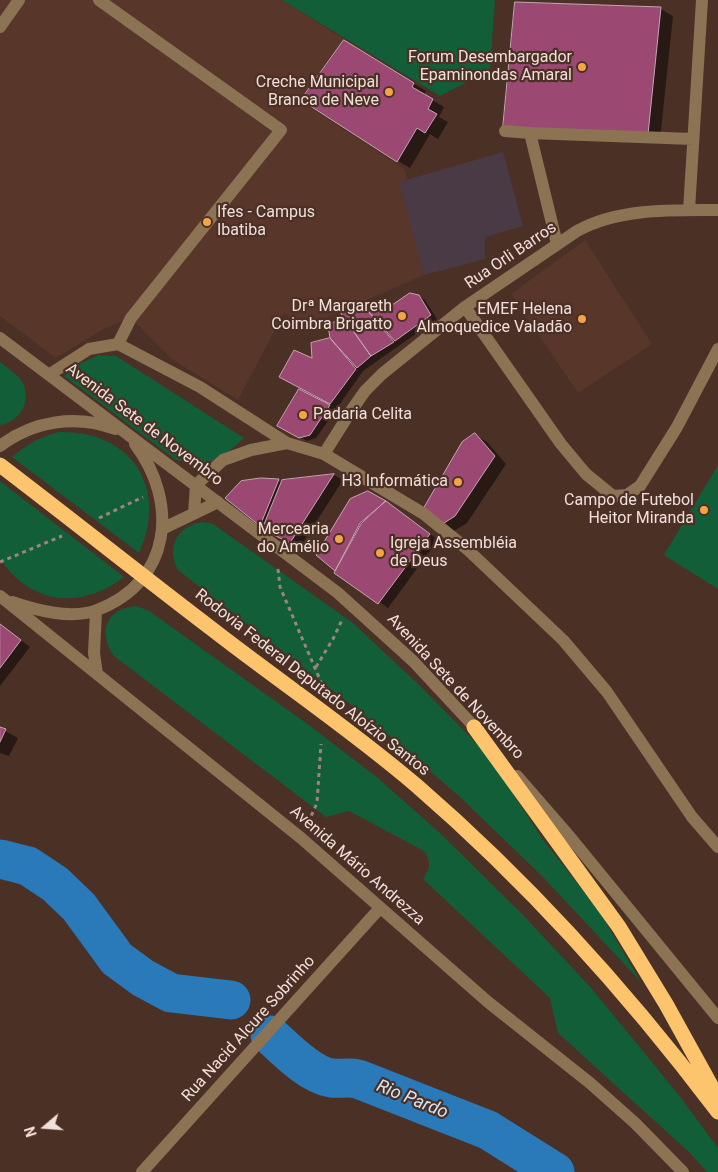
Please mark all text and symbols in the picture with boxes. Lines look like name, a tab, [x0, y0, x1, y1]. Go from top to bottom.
place label: Forum Desembargador Epaminondas Amaral	[408, 48, 572, 86]
marker: Forum Desembargador Epaminondas Amaral	[576, 61, 588, 73]
place label: Creche Municipal Branca de Neve	[256, 73, 379, 111]
marker: Creche Municipal Branca de Neve	[383, 86, 395, 98]
place label: Ifes - Campus Ibatiba	[217, 203, 315, 241]
marker: Ifes - Campus Ibatiba	[201, 216, 213, 228]
street label: Rua Orli Barros	[462, 218, 560, 294]
place label: Drª Margareth Coimbra Brigatto	[271, 297, 392, 335]
place label: EMEF Helena Almoquedice Valadão	[416, 300, 572, 338]
marker: Drª Margareth Coimbra Brigatto	[396, 310, 408, 322]
marker: EMEF Helena Almoquedice Valadão	[576, 313, 588, 325]
street label: Avenida Sete de Novembro	[62, 360, 226, 490]
place label: Padaria Celita	[313, 405, 412, 425]
marker: Padaria Celita	[297, 409, 309, 421]
place label: H3 Informática	[341, 472, 448, 492]
marker: H3 Informática	[452, 476, 464, 488]
place label: Campo de Futebol Heitor Miranda	[564, 491, 694, 529]
marker: Campo de Futebol Heitor Miranda	[698, 504, 710, 516]
place label: Mercearia do Amélio	[257, 520, 329, 558]
marker: Mercearia do Amélio	[333, 533, 345, 545]
place label: Igreja Assembléia de Deus	[390, 534, 517, 572]
marker: Igreja Assembléia de Deus	[374, 547, 386, 559]
street label: Rodovia Federal Deputado Aloízio Santos	[191, 585, 433, 781]
street label: Avenida Sete de Novembro	[383, 610, 527, 764]
street label: Avenida Mário Andrezza	[286, 802, 428, 930]
street label: Rua Nacid Alcure Sobrinho	[178, 952, 320, 1106]
water label: Rio Pardo	[373, 1076, 451, 1124]
north arrow	[20, 1102, 70, 1152]
text: N	[22, 1124, 40, 1139]

